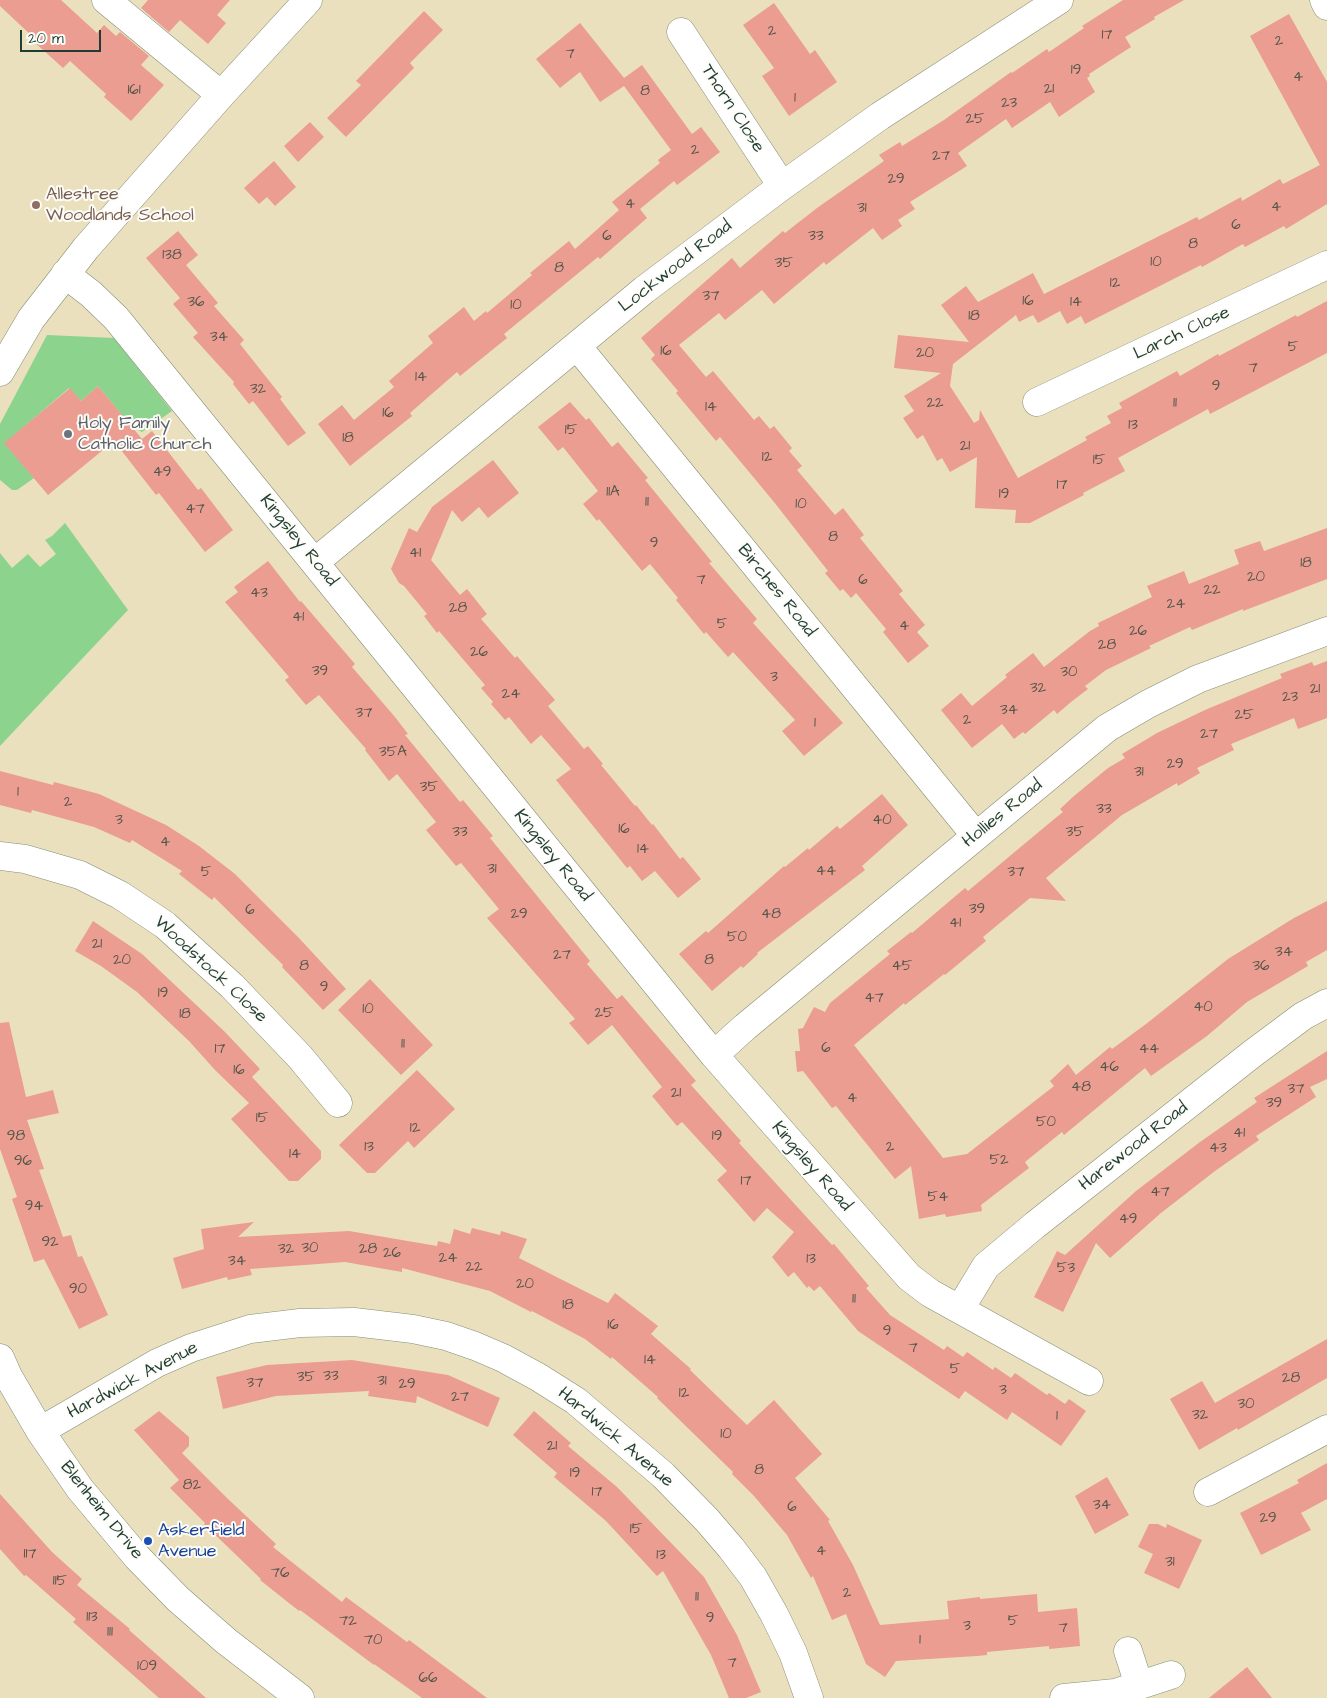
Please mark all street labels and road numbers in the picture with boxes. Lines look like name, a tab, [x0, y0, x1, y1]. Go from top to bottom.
street label: Thorn Close	[695, 61, 769, 157]
street label: Lockwood Road	[615, 216, 737, 318]
street label: Larch Close	[1131, 302, 1233, 366]
street label: Kingsley Road	[254, 491, 342, 591]
street label: Birches Road	[732, 540, 820, 642]
street label: Hollies Road	[959, 775, 1047, 853]
street label: Kingsley Road	[508, 806, 596, 906]
street label: Woodstock Close	[149, 912, 271, 1028]
street label: Harewood Road	[1075, 1098, 1193, 1196]
street label: Kingsley Road	[766, 1118, 856, 1216]
street label: Hardwick Avenue	[64, 1338, 202, 1424]
street label: Hardwick Avenue	[553, 1383, 677, 1493]
street label: Blenheim Drive	[55, 1457, 147, 1565]

